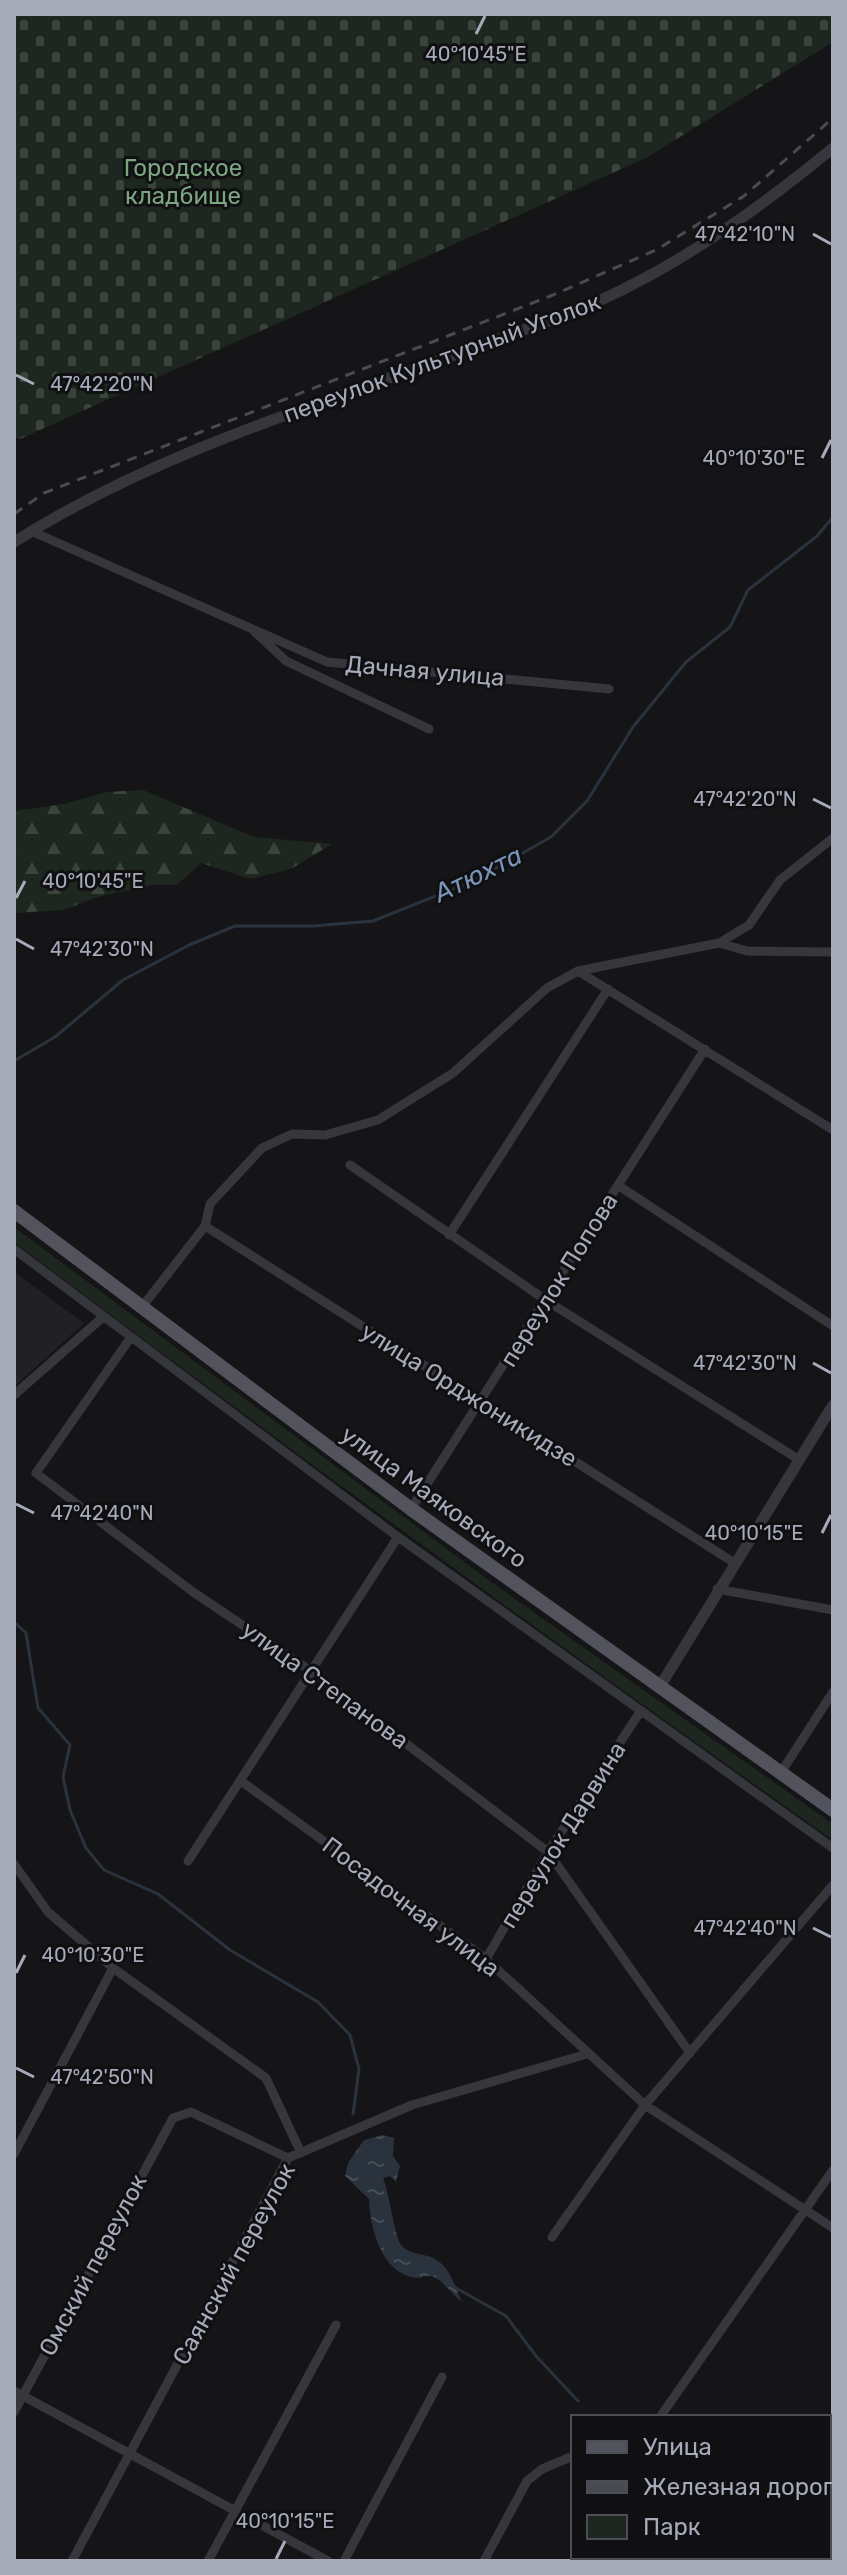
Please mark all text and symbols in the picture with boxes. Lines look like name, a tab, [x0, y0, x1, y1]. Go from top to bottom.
text: 40°10'45"E	[425, 42, 527, 66]
park label: Городское кладбище	[124, 154, 242, 210]
text: 47°42'10"N	[695, 222, 795, 246]
street label: переулок Культурный Уголок	[280, 287, 605, 429]
text: 47°42'20"N	[50, 372, 154, 396]
text: 40°10'30"E	[703, 446, 805, 470]
street label: Дачная улица	[344, 650, 506, 692]
text: 47°42'20"N	[693, 787, 797, 811]
water label: Атюхта	[427, 840, 527, 910]
text: 40°10'45"E	[42, 869, 144, 893]
text: 47°42'30"N	[50, 937, 154, 961]
street label: переулок Попова	[494, 1188, 624, 1372]
street label: улица Орджоникидзе	[356, 1317, 582, 1473]
text: 47°42'30"N	[693, 1351, 797, 1375]
street label: улица Маяковского	[336, 1420, 532, 1574]
text: 47°42'40"N	[50, 1501, 154, 1525]
text: 40°10'15"E	[705, 1521, 803, 1545]
street label: улица Степанова	[236, 1615, 414, 1755]
street label: переулок Дарвина	[494, 1737, 632, 1933]
street label: Посадочная улица	[317, 1831, 505, 1983]
text: 47°42'40"N	[693, 1916, 797, 1940]
text: 40°10'30"E	[42, 1943, 144, 1967]
text: 47°42'50"N	[50, 2065, 154, 2089]
street label: Саянский переулок	[167, 2158, 301, 2370]
street label: Омский переулок	[33, 2169, 153, 2361]
legend	[571, 2415, 831, 2559]
text: Улица	[643, 2433, 712, 2461]
text: Железная дорога	[643, 2473, 846, 2501]
text: 40°10'15"E	[236, 2509, 334, 2533]
text: Парк	[643, 2513, 701, 2541]

